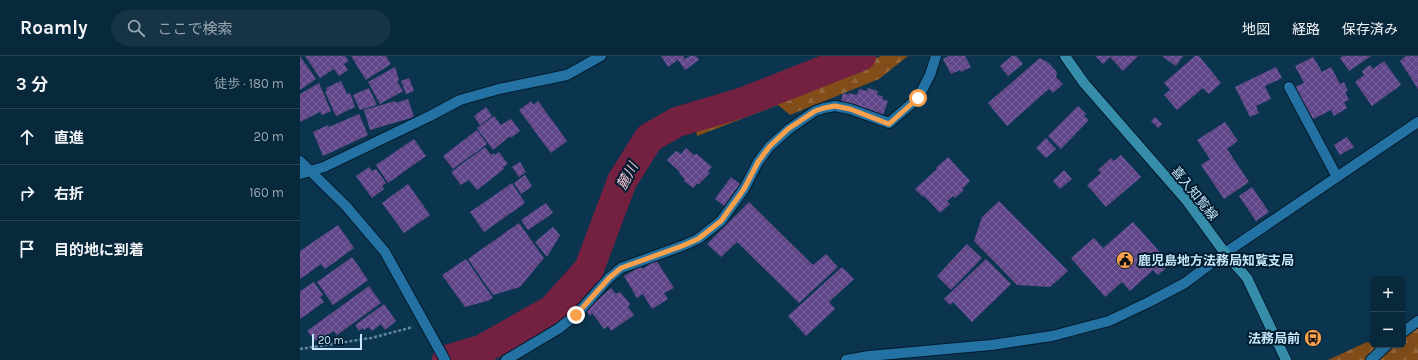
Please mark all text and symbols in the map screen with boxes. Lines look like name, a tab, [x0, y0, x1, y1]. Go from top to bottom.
search box	[111, 10, 391, 46]
text: Roamly	[20, 17, 87, 39]
icon: search	[125, 17, 147, 39]
text: ここで検索	[157, 20, 233, 38]
text: 地図	[1242, 21, 1270, 38]
text: 経路	[1292, 21, 1320, 38]
text: 保存済み	[1342, 21, 1398, 38]
text: 3 分	[16, 74, 48, 94]
text: 徒歩 · 180 m	[214, 76, 284, 91]
route start	[909, 89, 927, 107]
icon: ahead	[16, 126, 38, 148]
text: 直進	[54, 129, 84, 147]
text: 20 m	[254, 129, 284, 144]
water label: 麓川	[613, 158, 642, 193]
street label: 喜入知覧線	[1168, 163, 1221, 223]
icon: right	[16, 182, 38, 204]
text: 右折	[54, 185, 84, 203]
text: 160 m	[249, 185, 284, 200]
icon: arrive	[16, 238, 38, 260]
text: 目的地に到着	[54, 241, 144, 259]
public building icon: 鹿児島地方法務局知覧支局	[1115, 250, 1135, 270]
place label: 鹿児島地方法務局知覧支局	[1138, 253, 1294, 268]
map controls	[1370, 276, 1406, 348]
button: +	[1370, 276, 1406, 312]
route end	[567, 306, 585, 324]
button: −	[1370, 312, 1406, 348]
bus stop icon: 法務局前	[1303, 328, 1323, 348]
place label: 法務局前	[1248, 331, 1300, 346]
scale bar	[312, 332, 362, 351]
text: 20 m	[318, 334, 344, 347]

